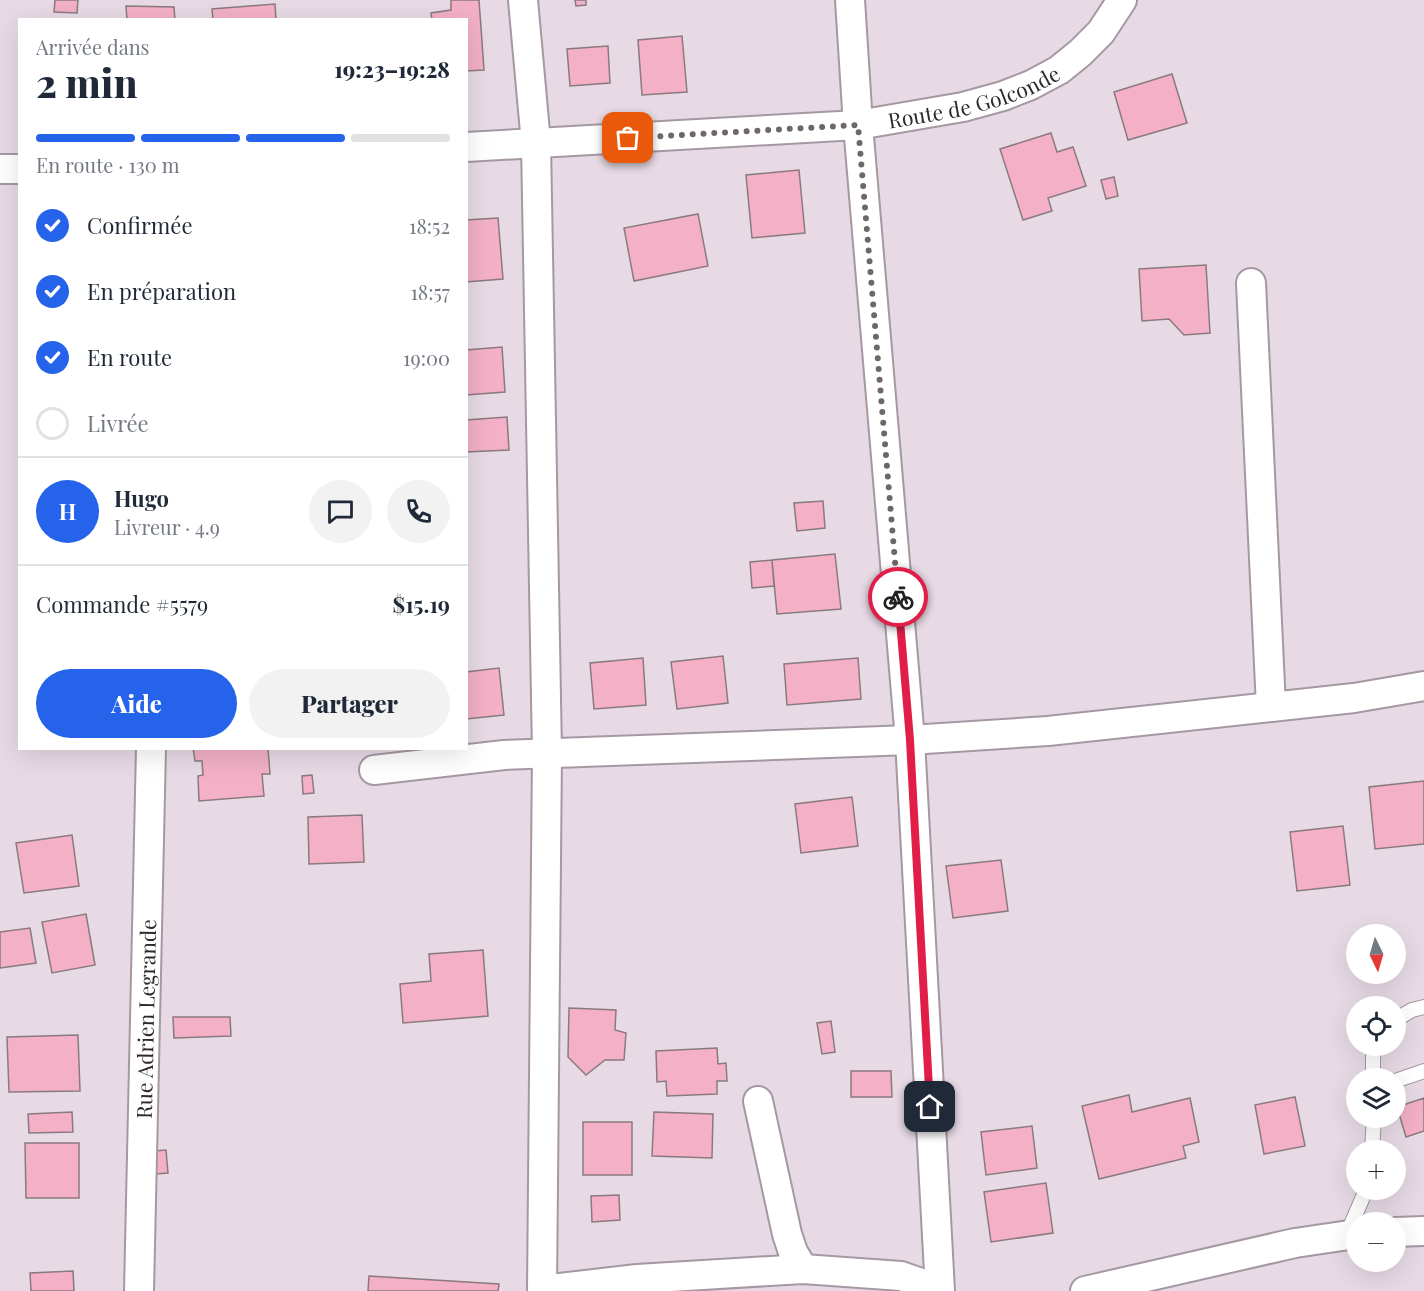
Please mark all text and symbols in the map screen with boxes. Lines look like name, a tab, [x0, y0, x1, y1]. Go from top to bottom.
text: Arrivée dans	[36, 33, 150, 60]
text: 19:23–19:28	[334, 54, 450, 84]
text: 2 min	[36, 56, 138, 108]
street label: Route de Golconde	[886, 58, 1064, 134]
pin	[602, 112, 653, 163]
icon: bag	[611, 121, 644, 154]
text: En route · 130 m	[36, 151, 179, 178]
icon: check	[36, 209, 69, 242]
text: Confirmée	[87, 210, 193, 240]
text: 18:52	[409, 212, 450, 239]
icon: check	[36, 275, 69, 308]
text: En préparation	[87, 276, 236, 306]
text: 18:57	[410, 278, 450, 305]
icon: check	[36, 341, 69, 374]
text: En route	[87, 342, 172, 372]
text: 19:00	[403, 344, 450, 371]
text: Livrée	[87, 408, 149, 438]
button: chat	[309, 480, 372, 543]
button: phone	[387, 480, 450, 543]
text: Hugo	[114, 483, 169, 513]
text: H	[59, 496, 76, 526]
text: Livreur · 4.9	[114, 513, 220, 540]
courier	[868, 567, 928, 627]
icon: bike	[882, 581, 915, 614]
text: Commande #5579	[36, 589, 208, 619]
text: $15.19	[393, 589, 450, 619]
button: Aide	[36, 669, 237, 738]
button: Partager	[249, 669, 450, 738]
street label: Rue Adrien Legrande	[129, 919, 161, 1119]
north arrow	[1346, 924, 1406, 984]
map controls	[1346, 924, 1406, 1272]
button: locate	[1346, 996, 1406, 1056]
button: layers	[1346, 1068, 1406, 1128]
pin	[904, 1081, 955, 1132]
icon: home	[913, 1090, 946, 1123]
button: +	[1346, 1140, 1406, 1200]
button: −	[1346, 1212, 1406, 1272]

